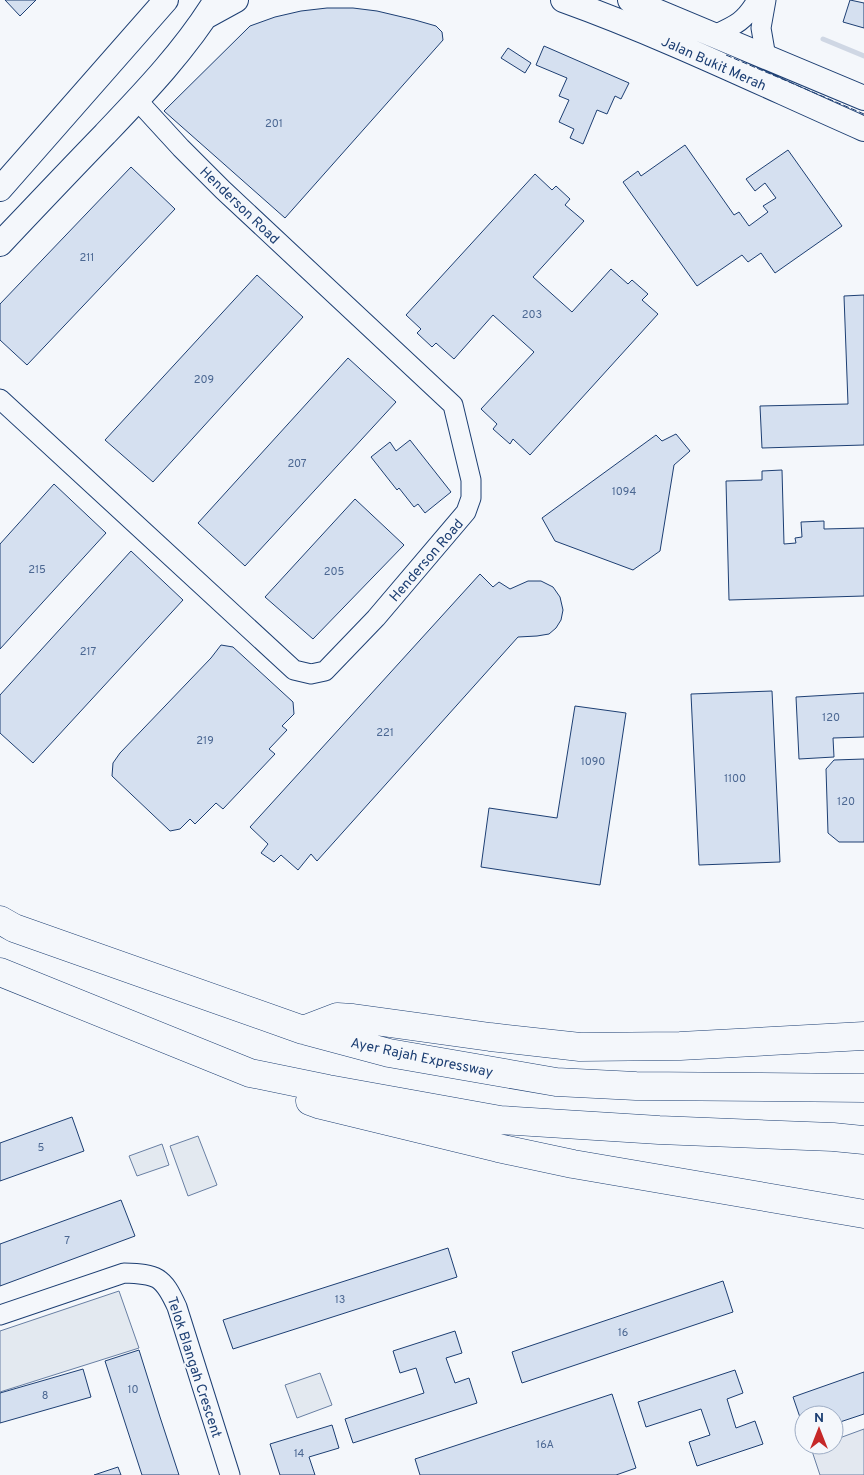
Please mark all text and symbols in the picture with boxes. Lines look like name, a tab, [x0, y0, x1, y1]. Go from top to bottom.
street label: Jalan Bukit Merah	[658, 34, 769, 95]
house number: 201	[265, 117, 283, 131]
street label: Henderson Road	[196, 164, 282, 248]
house number: 211	[80, 251, 94, 265]
house number: 203	[522, 308, 542, 322]
house number: 209	[194, 373, 214, 387]
house number: 207	[287, 457, 307, 471]
house number: 1094	[612, 485, 636, 499]
street label: Henderson Road	[387, 516, 468, 606]
house number: 215	[28, 563, 46, 577]
house number: 205	[324, 565, 344, 579]
house number: 217	[80, 645, 97, 659]
house number: 120	[822, 711, 840, 725]
house number: 221	[376, 726, 394, 740]
house number: 219	[196, 734, 214, 748]
house number: 1090	[581, 755, 605, 769]
house number: 1100	[724, 772, 746, 786]
house number: 120	[837, 795, 855, 809]
street label: Ayer Rajah Expressway	[349, 1035, 494, 1082]
house number: 5	[38, 1141, 45, 1155]
house number: 7	[64, 1234, 70, 1248]
house number: 13	[335, 1293, 345, 1307]
street label: Telok Blangah Crescent	[163, 1295, 224, 1440]
house number: 16	[618, 1326, 628, 1340]
house number: 10	[127, 1383, 139, 1397]
house number: 8	[42, 1389, 48, 1403]
north arrow	[794, 1405, 844, 1455]
text: N	[814, 1410, 824, 1427]
house number: 16A	[536, 1438, 554, 1452]
house number: 14	[294, 1447, 305, 1461]

